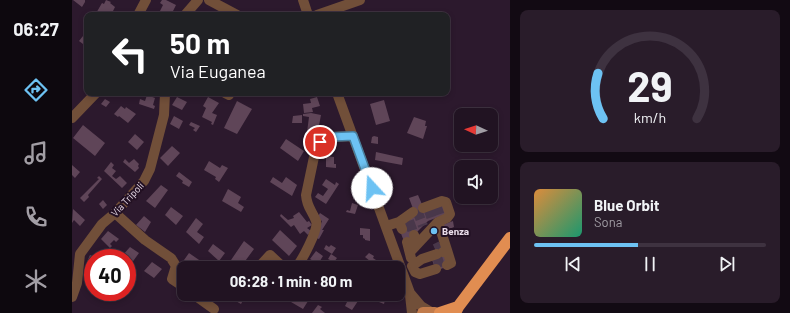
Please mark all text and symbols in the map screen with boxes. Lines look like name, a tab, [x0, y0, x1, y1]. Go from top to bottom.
text: 06:27	[13, 18, 59, 40]
text: 50 m	[170, 26, 230, 60]
icon: left	[104, 28, 156, 80]
text: Via Euganea	[170, 60, 266, 82]
text: 29	[627, 60, 673, 110]
icon: directions	[22, 76, 50, 104]
north arrow	[454, 108, 498, 152]
map controls	[454, 108, 498, 204]
text: km/h	[634, 108, 666, 125]
pin	[303, 125, 337, 159]
icon: arrive	[309, 131, 331, 153]
icon: music	[22, 139, 50, 167]
button: sound	[454, 160, 498, 204]
position arrow	[351, 167, 393, 209]
street label: Via Tripoli	[108, 179, 146, 219]
text: Blue Orbit	[594, 196, 659, 214]
icon: phone	[22, 203, 50, 231]
text: Sona	[594, 214, 622, 230]
place label: Benza	[442, 225, 469, 237]
marker: Benza	[429, 226, 439, 236]
speed limit sign: 40	[84, 249, 136, 301]
icon: previous	[562, 253, 584, 275]
icon: pause	[639, 253, 661, 275]
icon: next	[716, 253, 738, 275]
icon: climate	[22, 267, 50, 295]
text: 06:28 · 1 min · 80 m	[230, 272, 352, 290]

